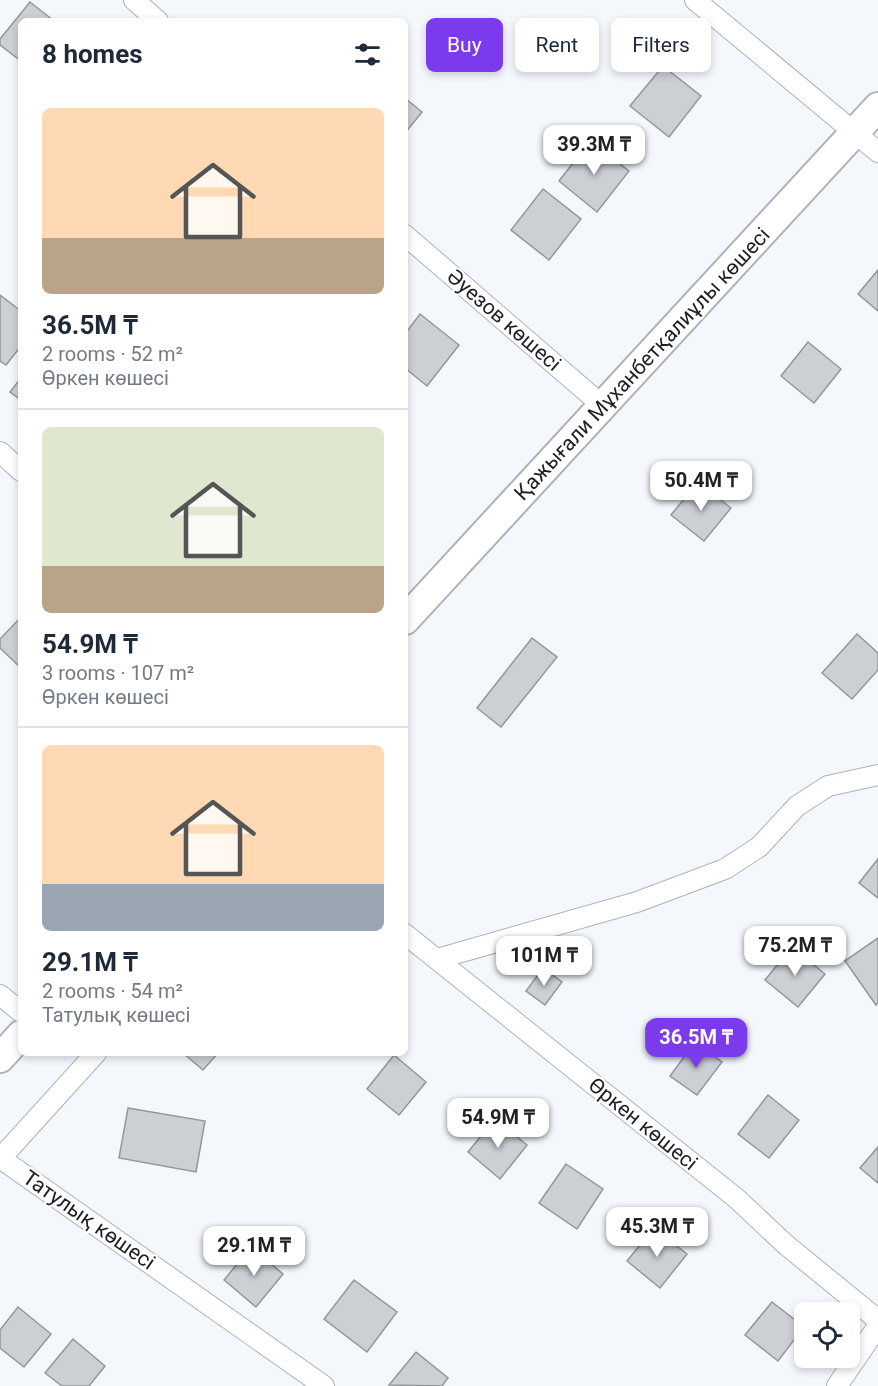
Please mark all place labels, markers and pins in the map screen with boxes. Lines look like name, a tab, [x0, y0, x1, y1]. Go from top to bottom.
pin: 39.3M ₸	[539, 125, 649, 176]
pin: 50.4M ₸	[646, 461, 756, 512]
pin: 75.2M ₸	[740, 926, 850, 977]
pin: 101M ₸	[495, 936, 593, 987]
pin: 36.5M ₸	[641, 1018, 751, 1069]
pin: 54.9M ₸	[443, 1098, 553, 1149]
pin: 45.3M ₸	[602, 1207, 712, 1258]
pin: 29.1M ₸	[199, 1226, 309, 1277]

